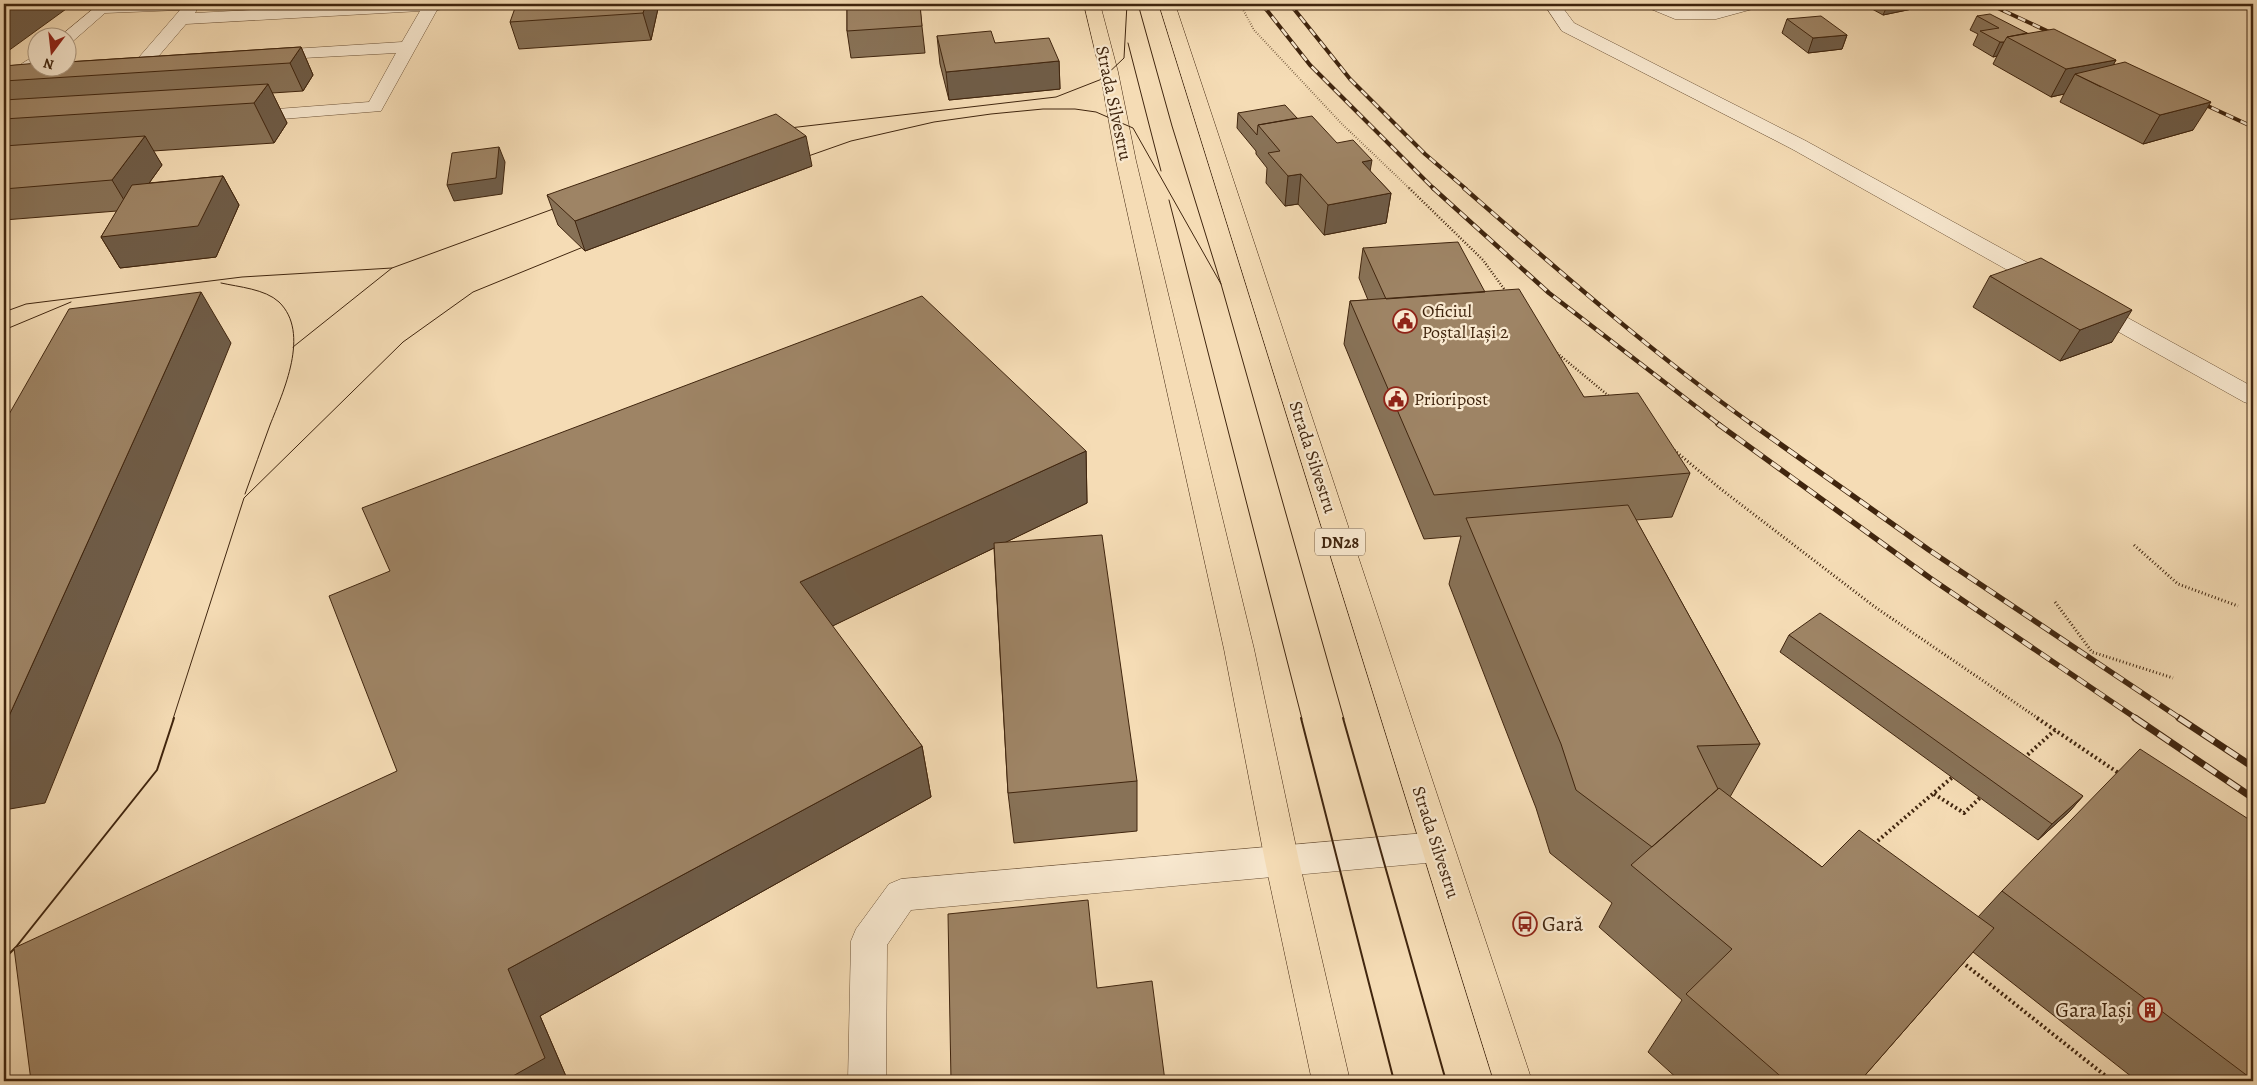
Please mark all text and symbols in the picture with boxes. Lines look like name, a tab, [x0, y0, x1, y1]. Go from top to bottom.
north arrow	[28, 28, 78, 78]
street label: Strada Silvestru	[1090, 43, 1138, 163]
text: N	[41, 54, 56, 75]
place label: Oficiul Poștal Iași 2	[1422, 299, 1509, 344]
public building icon: Oficiul Poștal Iași 2	[1392, 308, 1418, 334]
public building icon: Prioripost	[1383, 386, 1409, 412]
place label: Prioripost	[1414, 387, 1488, 411]
street label: Strada Silvestru	[1284, 398, 1343, 516]
road number: DN28	[1315, 528, 1365, 556]
street label: Strada Silvestru	[1407, 783, 1466, 901]
place label: Gară	[1542, 910, 1583, 938]
bus stop icon: Gară	[1512, 911, 1538, 937]
place label: Gara Iași	[2055, 996, 2132, 1024]
building icon: Gara Iași	[2137, 997, 2163, 1023]

